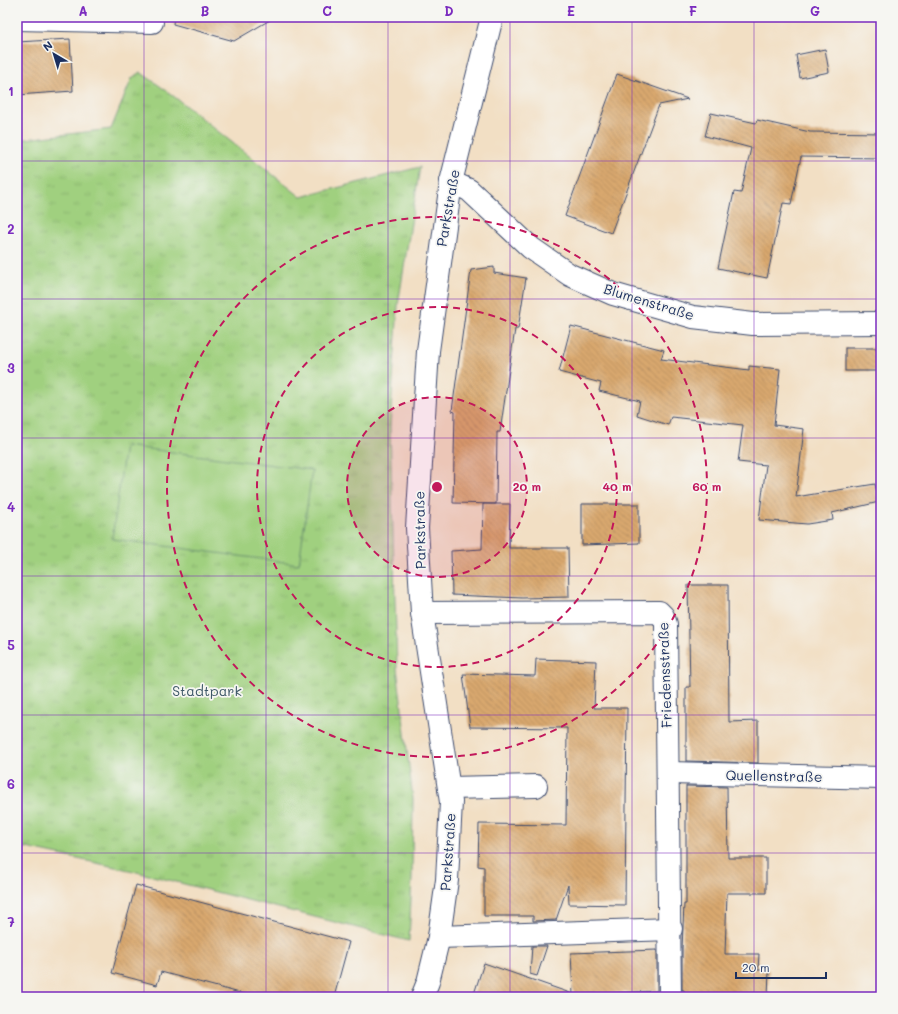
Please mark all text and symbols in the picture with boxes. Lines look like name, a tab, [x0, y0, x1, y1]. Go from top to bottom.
text: A	[78, 2, 88, 19]
text: B	[201, 2, 210, 19]
text: C	[322, 2, 332, 19]
text: D	[444, 2, 454, 19]
text: E	[567, 2, 575, 19]
text: F	[689, 2, 697, 19]
text: G	[810, 2, 820, 19]
north arrow	[34, 34, 74, 74]
text: N	[40, 37, 55, 54]
text: 1	[8, 82, 14, 99]
street label: Parkstraße	[431, 168, 464, 248]
text: 2	[7, 220, 15, 237]
street label: Blumenstraße	[602, 279, 697, 324]
text: 3	[7, 359, 15, 376]
text: 20 m	[513, 478, 541, 494]
text: 40 m	[602, 478, 632, 494]
text: 60 m	[693, 478, 721, 494]
centre of rings	[430, 480, 444, 494]
street label: Parkstraße	[409, 491, 430, 569]
text: 4	[7, 498, 15, 515]
street label: Friedensstraße	[653, 622, 676, 728]
text: 5	[7, 636, 15, 653]
park label: Stadtpark	[172, 681, 242, 700]
street label: Quellenstraße	[725, 765, 823, 786]
text: 6	[7, 775, 15, 792]
street label: Parkstraße	[435, 812, 460, 892]
text: 7	[7, 913, 15, 930]
scale bar	[736, 954, 826, 980]
text: 20 m	[742, 959, 770, 975]

